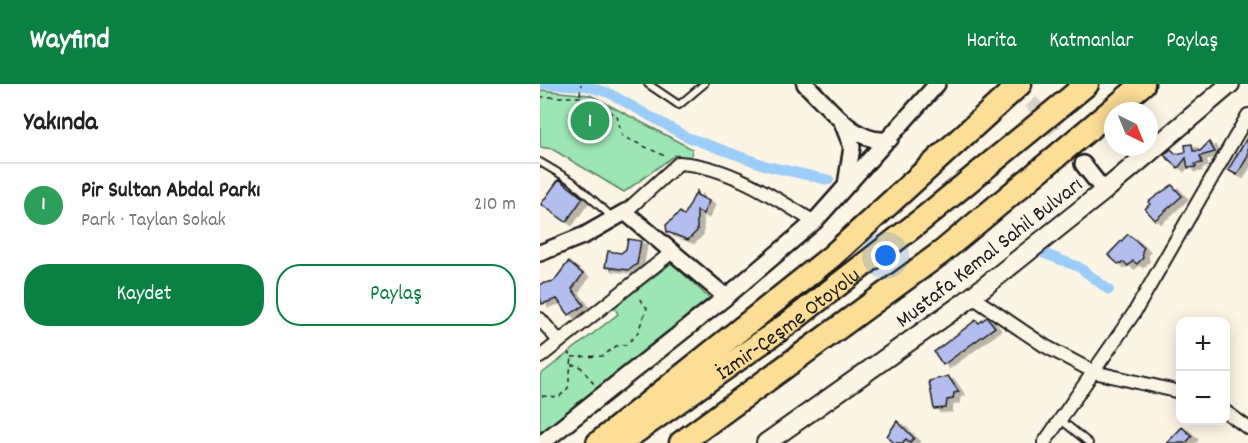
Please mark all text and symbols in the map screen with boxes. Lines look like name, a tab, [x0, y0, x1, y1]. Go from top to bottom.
text: Wayfind	[30, 22, 110, 62]
text: Harita	[966, 27, 1016, 57]
text: Katmanlar	[1049, 27, 1133, 57]
text: Paylaş	[1166, 27, 1218, 57]
pin: 1	[571, 99, 610, 144]
north arrow	[1104, 102, 1158, 156]
text: Yakında	[24, 105, 98, 142]
street label: Mustafa Kemal Sahil Bulvarı	[890, 171, 1090, 337]
text: Pir Sultan Abdal Parkı	[81, 176, 260, 207]
text: 1	[41, 191, 46, 219]
text: 210 m	[474, 191, 516, 219]
text: Park · Taylan Sokak	[81, 207, 226, 235]
your location	[871, 241, 900, 270]
street label: İzmir-Çeşme Otoyolu	[711, 261, 868, 389]
button: Kaydet	[24, 264, 264, 326]
button: Paylaş	[276, 264, 516, 326]
map controls	[1176, 317, 1230, 425]
button: +	[1176, 317, 1230, 371]
button: −	[1176, 371, 1230, 425]

